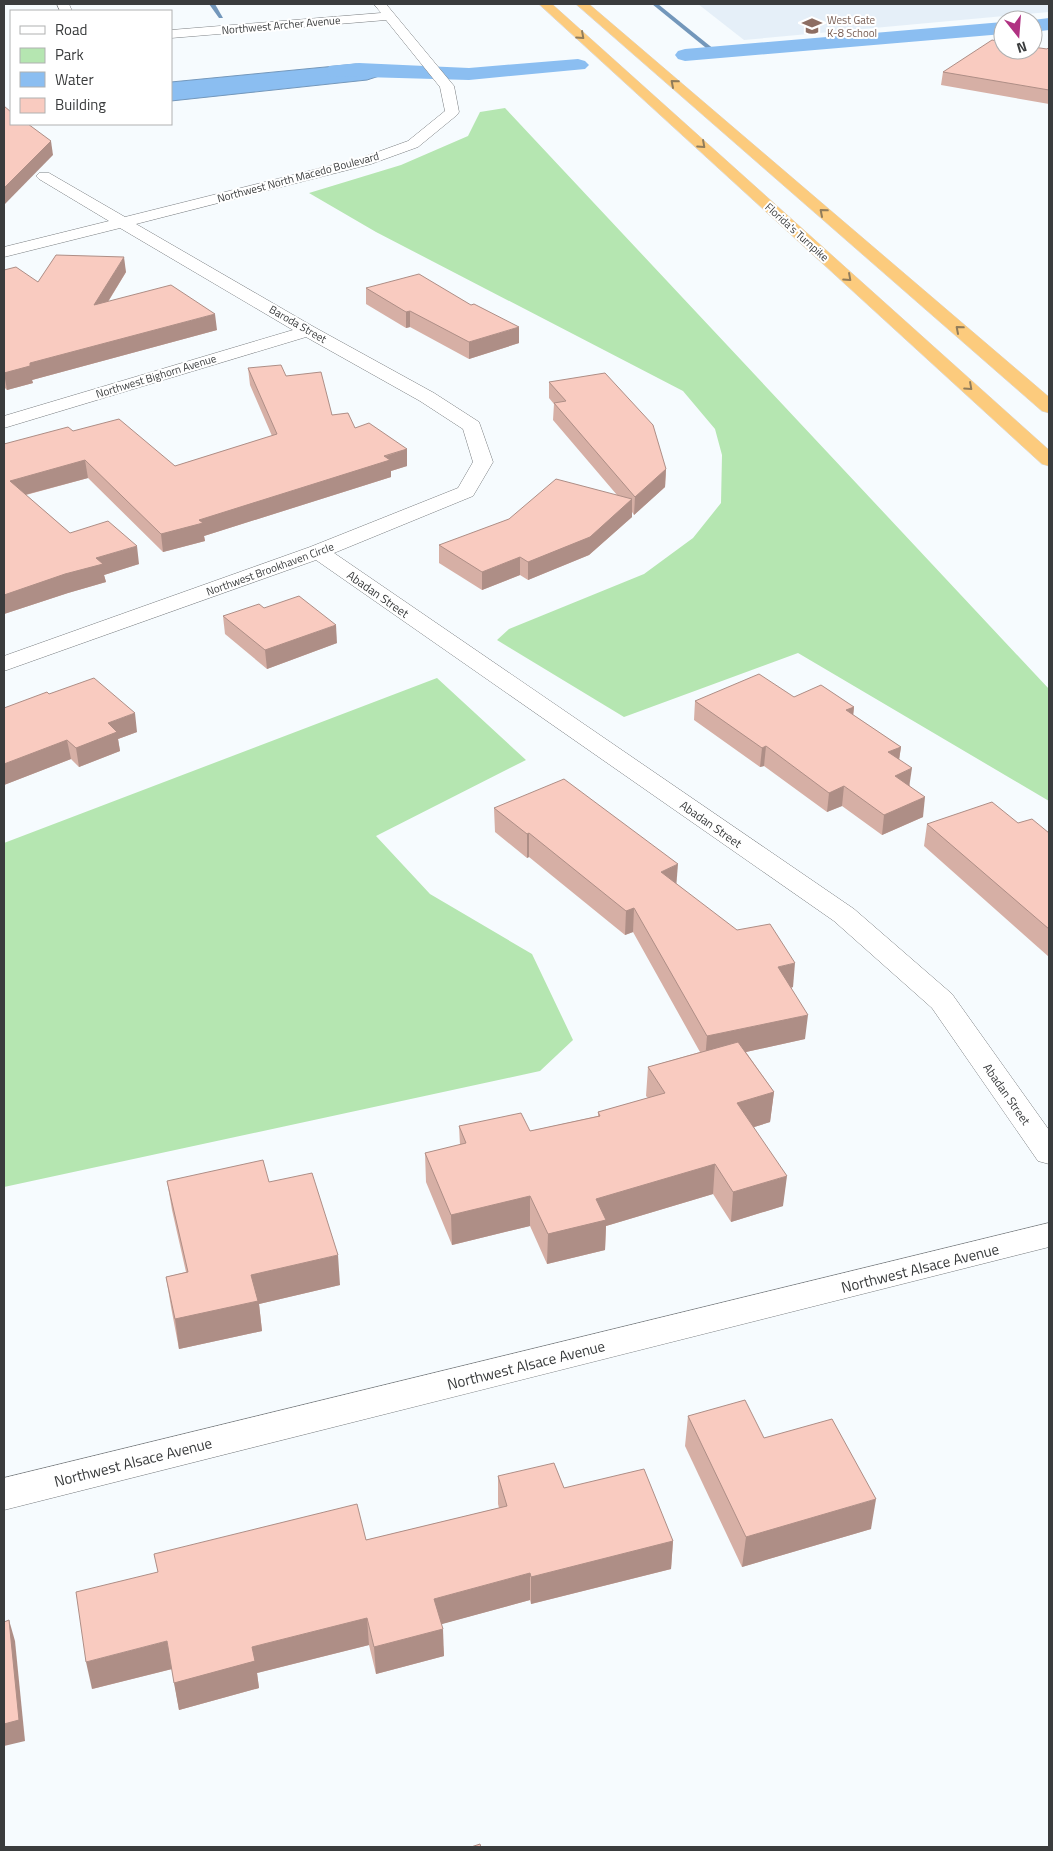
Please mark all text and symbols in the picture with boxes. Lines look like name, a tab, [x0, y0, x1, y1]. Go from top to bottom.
legend	[10, 10, 172, 125]
north arrow	[993, 10, 1043, 60]
street label: Northwest Archer Avenue	[221, 12, 341, 38]
place label: West Gate K-8 School	[827, 12, 877, 41]
school or university icon: West Gate K-8 School	[801, 15, 823, 37]
text: Road	[55, 18, 87, 41]
one-way arrow	[576, 31, 585, 40]
text: N	[1014, 36, 1030, 59]
text: Park	[55, 43, 84, 66]
text: Water	[55, 68, 94, 91]
one-way arrow	[670, 80, 679, 89]
text: Building	[55, 93, 106, 116]
one-way arrow	[696, 140, 705, 149]
street label: Northwest North Macedo Boulevard	[215, 148, 381, 206]
street label: Florida's Turnpike	[762, 199, 833, 265]
one-way arrow	[820, 209, 829, 218]
one-way arrow	[843, 272, 852, 281]
street label: Baroda Street	[266, 301, 330, 347]
one-way arrow	[956, 326, 965, 335]
street label: Northwest Bighorn Avenue	[94, 350, 219, 402]
one-way arrow	[963, 381, 972, 390]
street label: Northwest Brookhaven Circle	[204, 538, 336, 600]
street label: Abadan Street	[343, 566, 414, 623]
street label: Abadan Street	[676, 796, 747, 853]
street label: Abadan Street	[979, 1059, 1036, 1130]
street label: Northwest Alsace Avenue	[839, 1237, 1001, 1299]
street label: Northwest Alsace Avenue	[445, 1334, 607, 1396]
street label: Northwest Alsace Avenue	[52, 1431, 214, 1493]

